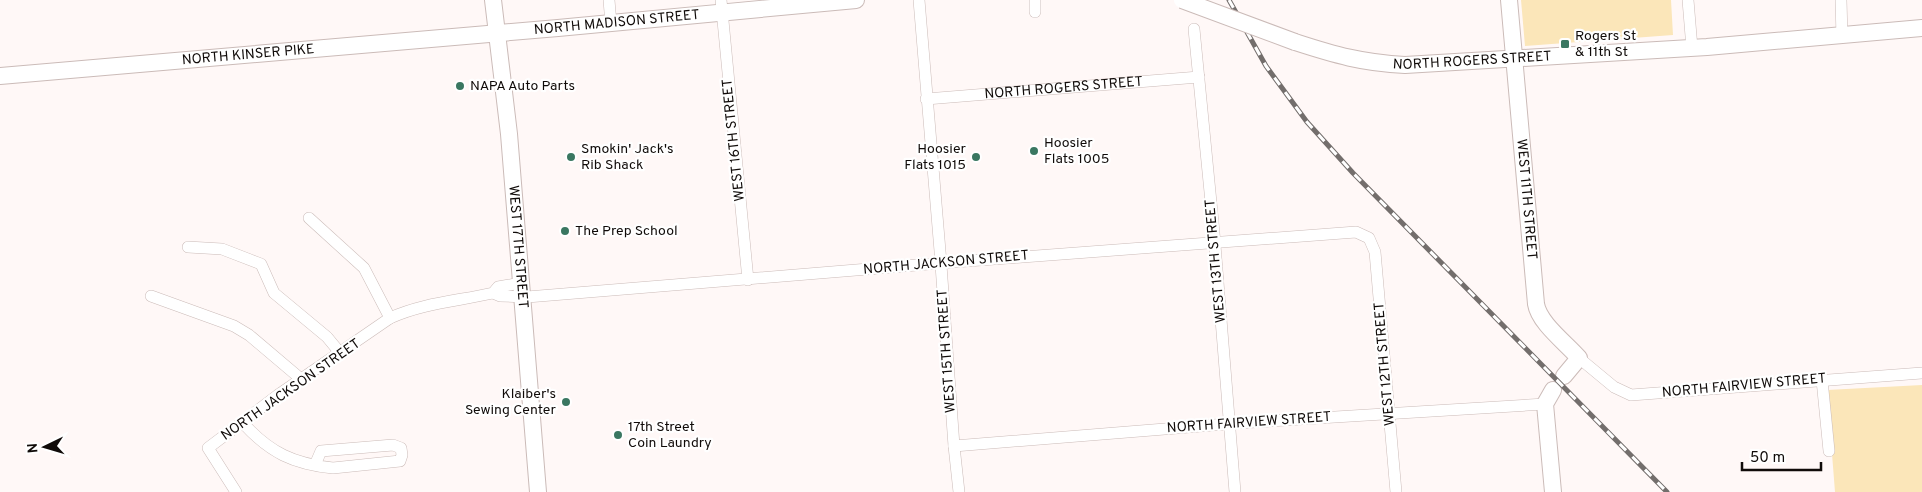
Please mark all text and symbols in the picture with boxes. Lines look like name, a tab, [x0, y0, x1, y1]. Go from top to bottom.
street label: NORTH MADISON STREET	[533, 6, 700, 39]
place label: Rogers St & 11th St	[1575, 28, 1636, 61]
marker: Rogers St & 11th St	[1559, 38, 1571, 50]
street label: NORTH KINSER PIKE	[181, 40, 315, 69]
street label: NORTH ROGERS STREET	[1392, 48, 1552, 74]
street label: NORTH ROGERS STREET	[984, 73, 1143, 103]
place label: NAPA Auto Parts	[470, 78, 575, 95]
street label: WEST 16TH STREET	[719, 78, 749, 202]
marker: NAPA Auto Parts	[454, 80, 466, 92]
place label: Hoosier Flats 1005	[1044, 135, 1110, 168]
street label: WEST 11TH STREET	[1513, 138, 1541, 260]
place label: Smokin' Jack's Rib Shack	[581, 141, 674, 174]
place label: Hoosier Flats 1015	[904, 141, 967, 174]
marker: Hoosier Flats 1005	[1028, 145, 1040, 157]
marker: Smokin' Jack's Rib Shack	[565, 151, 577, 163]
marker: Hoosier Flats 1015	[970, 151, 982, 163]
street label: WEST 17TH STREET	[505, 184, 532, 309]
street label: WEST 13TH STREET	[1202, 199, 1230, 323]
place label: The Prep School	[575, 223, 678, 240]
marker: The Prep School	[559, 225, 571, 237]
street label: NORTH JACKSON STREET	[863, 247, 1029, 279]
street label: WEST 15TH STREET	[934, 289, 960, 413]
street label: WEST 12TH STREET	[1371, 301, 1399, 427]
street label: NORTH JACKSON STREET	[218, 335, 364, 445]
street label: NORTH FAIRVIEW STREET	[1661, 370, 1827, 402]
place label: Klaiber's Sewing Center	[465, 386, 557, 419]
marker: Klaiber's Sewing Center	[560, 396, 572, 408]
street label: NORTH FAIRVIEW STREET	[1166, 409, 1332, 437]
place label: 17th Street Coin Laundry	[628, 419, 712, 452]
north arrow	[20, 422, 70, 472]
marker: 17th Street Coin Laundry	[612, 429, 624, 441]
scale bar	[1742, 440, 1821, 472]
text: N	[25, 442, 42, 454]
text: 50 m	[1750, 449, 1785, 468]

